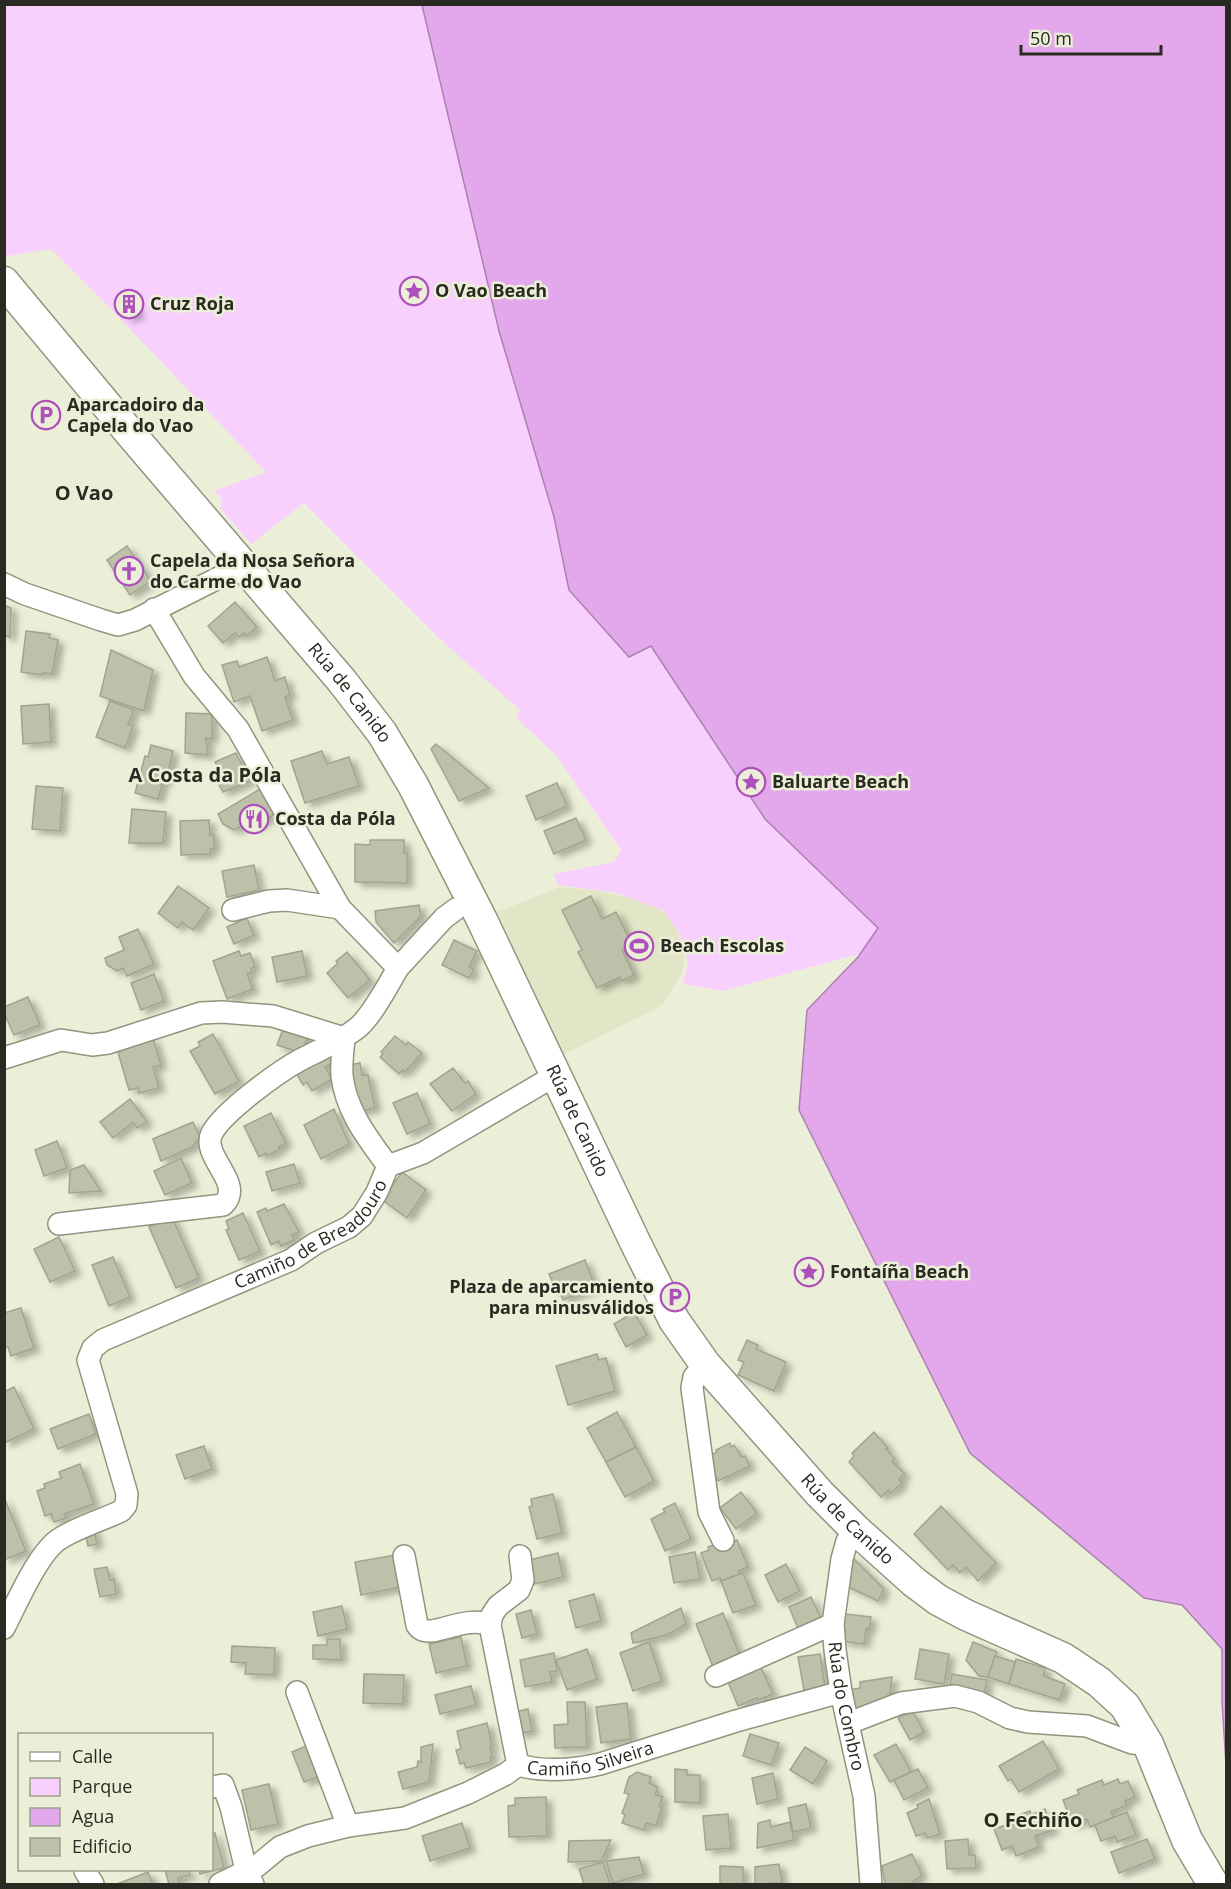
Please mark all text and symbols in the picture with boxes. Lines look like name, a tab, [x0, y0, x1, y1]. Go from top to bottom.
scale bar	[1021, 18, 1160, 56]
text: 50 m	[1030, 26, 1072, 50]
place icon: O Vao Beach	[398, 275, 430, 307]
place label: O Vao Beach	[435, 278, 547, 302]
building icon: Cruz Roja	[113, 288, 145, 320]
place label: Cruz Roja	[150, 291, 234, 315]
place label: Aparcadoiro da Capela do Vao	[67, 392, 204, 437]
parking icon: Aparcadoiro da Capela do Vao	[30, 399, 62, 431]
district label: O Vao	[55, 479, 113, 506]
place label: Capela da Nosa Señora do Carme do Vao	[150, 548, 355, 593]
church icon: Capela da Nosa Señora do Carme do Vao	[113, 555, 145, 587]
street label: Rúa de Canido	[303, 637, 398, 747]
district label: A Costa da Póla	[128, 761, 282, 788]
place icon: Baluarte Beach	[735, 766, 767, 798]
place label: Baluarte Beach	[772, 769, 909, 793]
restaurant icon: Costa da Póla	[238, 803, 270, 835]
place label: Costa da Póla	[275, 806, 396, 830]
sports icon: Beach Escolas	[623, 930, 655, 962]
place label: Beach Escolas	[660, 933, 784, 957]
street label: Rúa de Canido	[541, 1060, 615, 1180]
street label: Camiño de Breadouro	[230, 1176, 392, 1294]
place icon: Fontaíña Beach	[793, 1256, 825, 1288]
place label: Fontaíña Beach	[830, 1259, 969, 1283]
place label: Plaza de aparcamiento para minusválidos	[449, 1274, 654, 1319]
parking icon: Plaza de aparcamiento para minusválidos	[659, 1281, 691, 1313]
street label: Rúa de Canido	[796, 1468, 900, 1570]
street label: Rúa do Combro	[823, 1641, 871, 1773]
legend	[18, 1733, 213, 1871]
street label: Camiño Silveira	[526, 1735, 656, 1781]
text: Calle	[72, 1744, 113, 1768]
text: Parque	[72, 1774, 132, 1798]
text: Agua	[72, 1804, 114, 1828]
district label: O Fechiño	[984, 1806, 1082, 1833]
text: Edificio	[72, 1834, 132, 1858]

